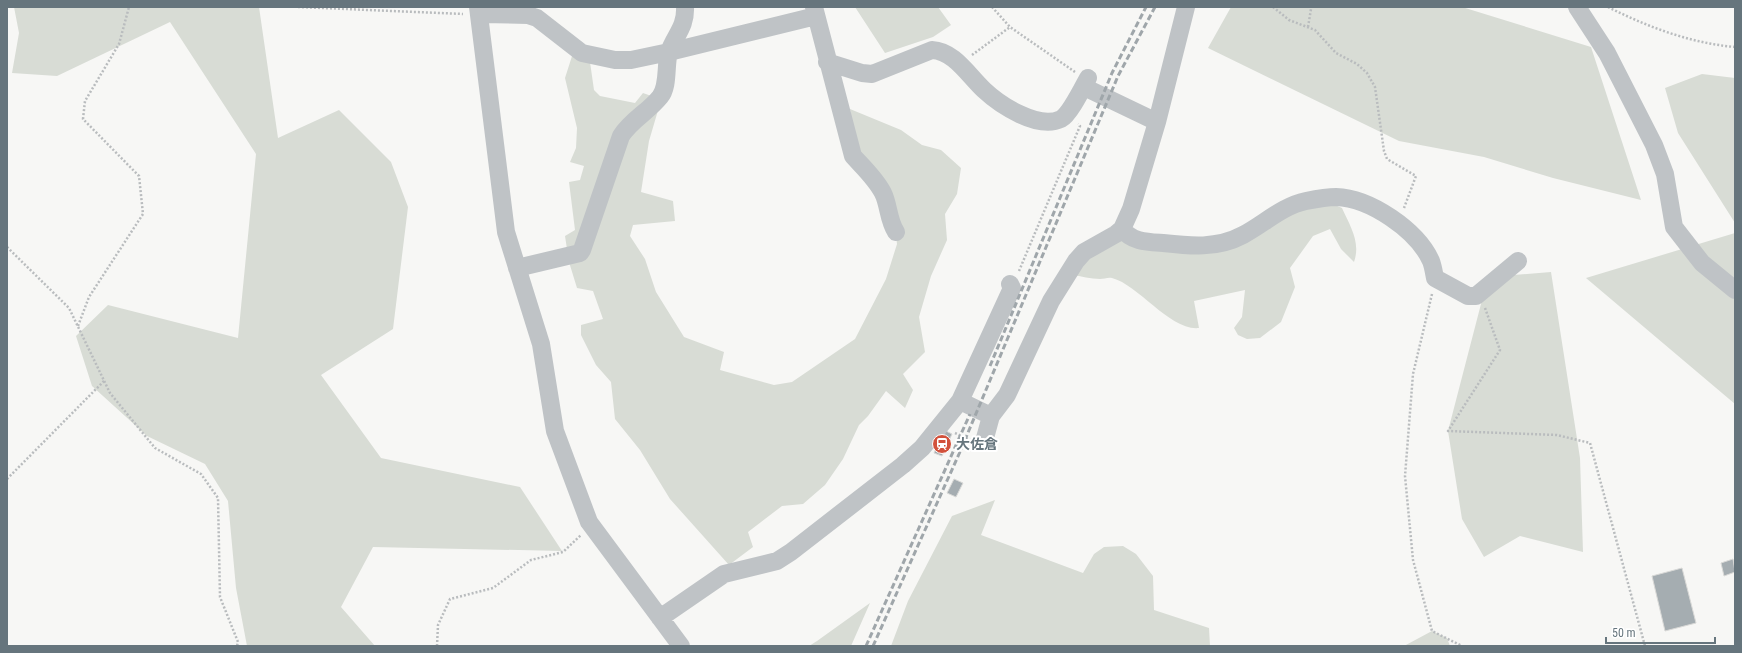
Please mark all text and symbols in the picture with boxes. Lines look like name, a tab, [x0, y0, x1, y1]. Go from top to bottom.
station icon: 大佐倉	[931, 433, 953, 455]
place label: 大佐倉	[956, 436, 998, 452]
scale bar	[1606, 619, 1715, 645]
text: 50 m	[1612, 626, 1636, 640]

